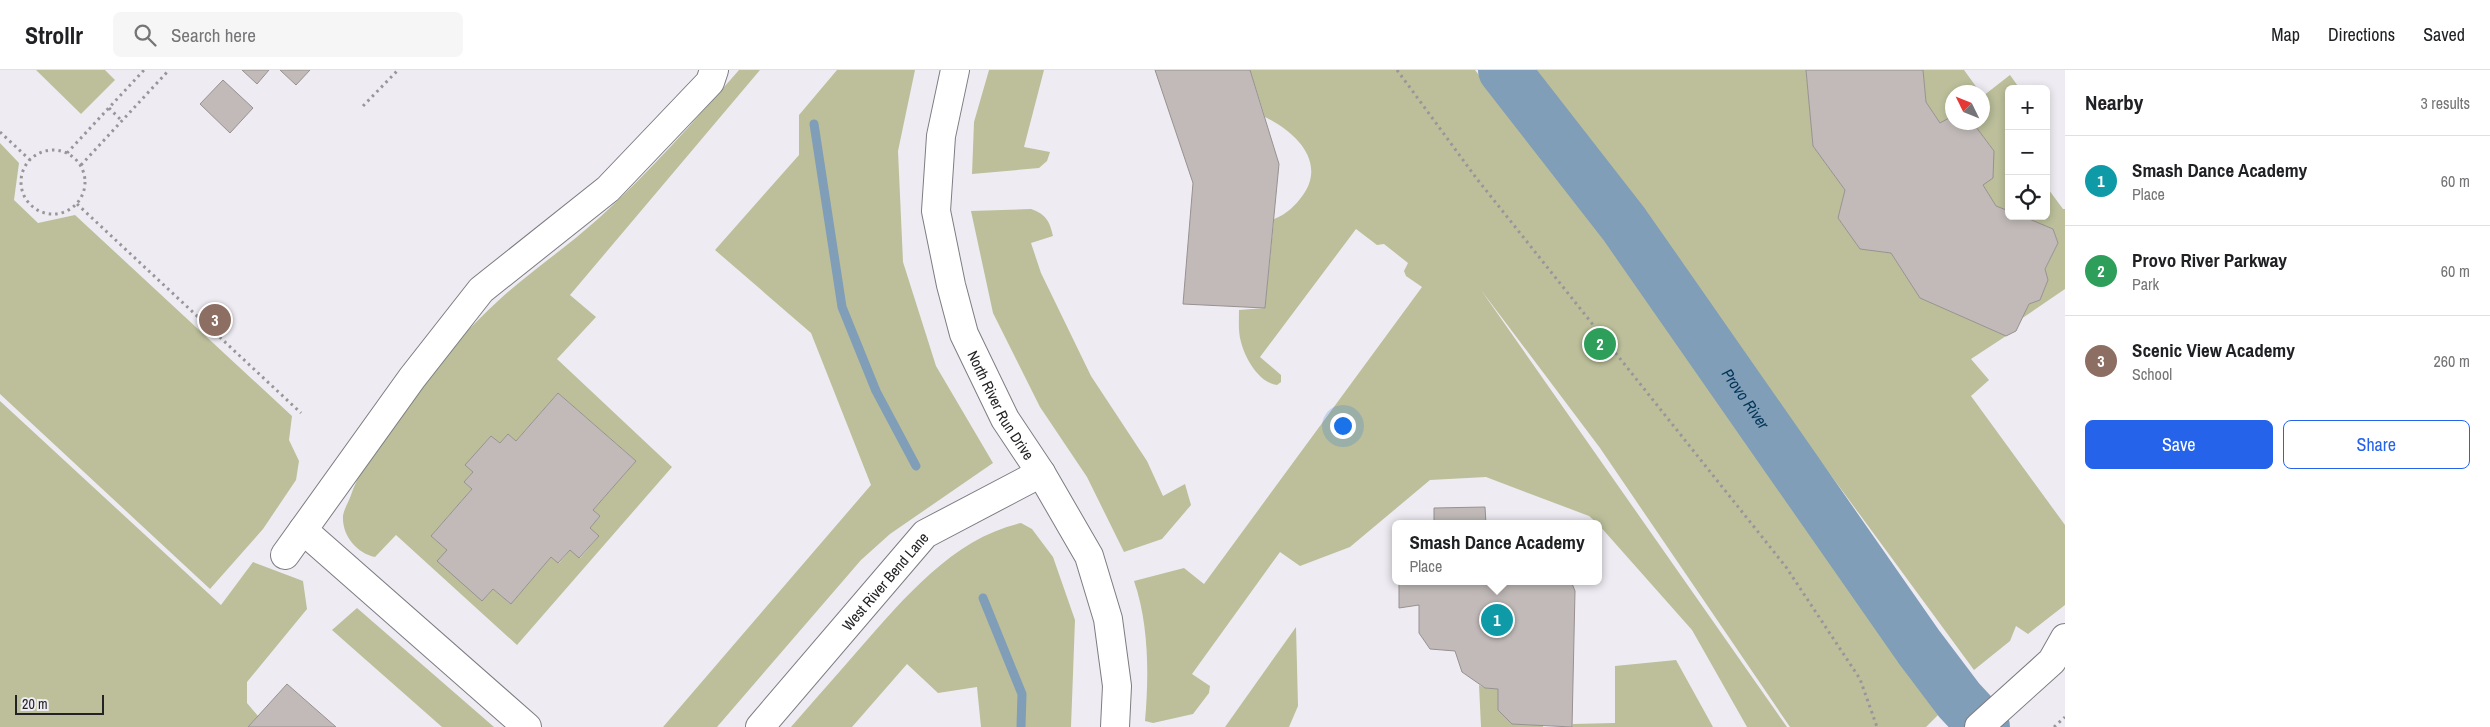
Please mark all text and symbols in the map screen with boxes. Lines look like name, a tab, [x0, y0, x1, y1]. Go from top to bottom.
search box	[113, 12, 463, 57]
text: Strollr	[25, 19, 83, 51]
icon: search	[131, 21, 159, 49]
text: Search here	[171, 22, 256, 48]
text: Map	[2271, 22, 2300, 47]
text: Directions	[2328, 22, 2395, 47]
text: Saved	[2423, 22, 2465, 47]
north arrow	[1945, 85, 1990, 130]
map controls	[2005, 85, 2050, 220]
button: +	[2005, 85, 2050, 130]
text: Nearby	[2085, 88, 2143, 117]
text: 3 results	[2420, 92, 2470, 114]
button: −	[2005, 130, 2050, 175]
text: Smash Dance Academy	[2132, 157, 2307, 183]
text: 1	[2097, 170, 2105, 192]
text: 60 m	[2441, 170, 2470, 192]
button: locate	[2005, 175, 2050, 220]
text: Place	[2132, 183, 2165, 205]
text: Provo River Parkway	[2132, 247, 2287, 273]
text: 2	[2097, 260, 2105, 282]
text: 60 m	[2441, 260, 2470, 282]
text: Park	[2132, 273, 2159, 295]
pin: 3	[199, 301, 231, 339]
pin: 2	[1584, 325, 1616, 363]
text: Scenic View Academy	[2132, 337, 2295, 363]
street label: North River Run Drive	[963, 347, 1040, 464]
text: 3	[2097, 350, 2105, 372]
text: 260 m	[2434, 350, 2470, 372]
text: School	[2132, 363, 2172, 385]
water label: Provo River	[1717, 364, 1775, 434]
your location	[1330, 413, 1356, 439]
button: Save	[2085, 420, 2273, 469]
button: Share	[2283, 420, 2470, 469]
popup	[1392, 520, 1602, 585]
street label: West River Bend Lane	[837, 527, 933, 635]
text: Smash Dance Academy	[1409, 529, 1585, 555]
text: Place	[1409, 555, 1442, 577]
pin: 1	[1481, 601, 1513, 639]
scale bar	[15, 692, 104, 715]
text: 20 m	[22, 695, 48, 713]

